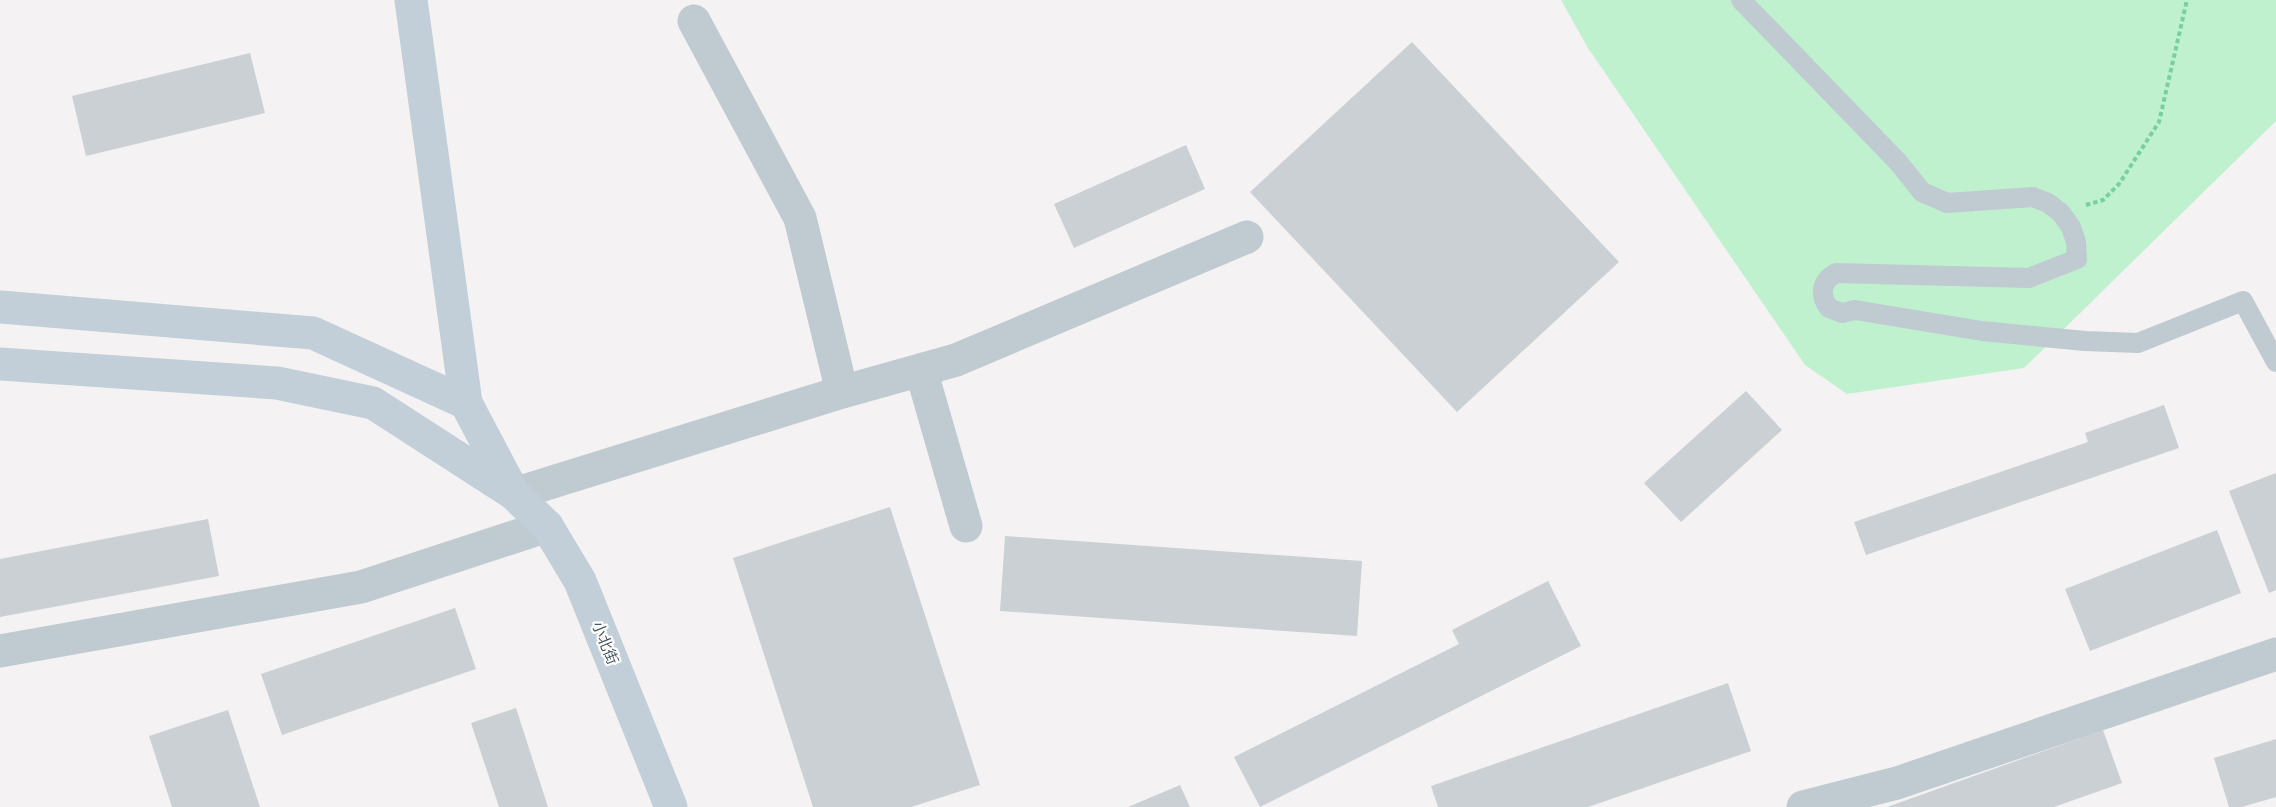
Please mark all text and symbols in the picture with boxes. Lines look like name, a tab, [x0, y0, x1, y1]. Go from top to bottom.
street label: 小北街	[588, 618, 623, 667]

